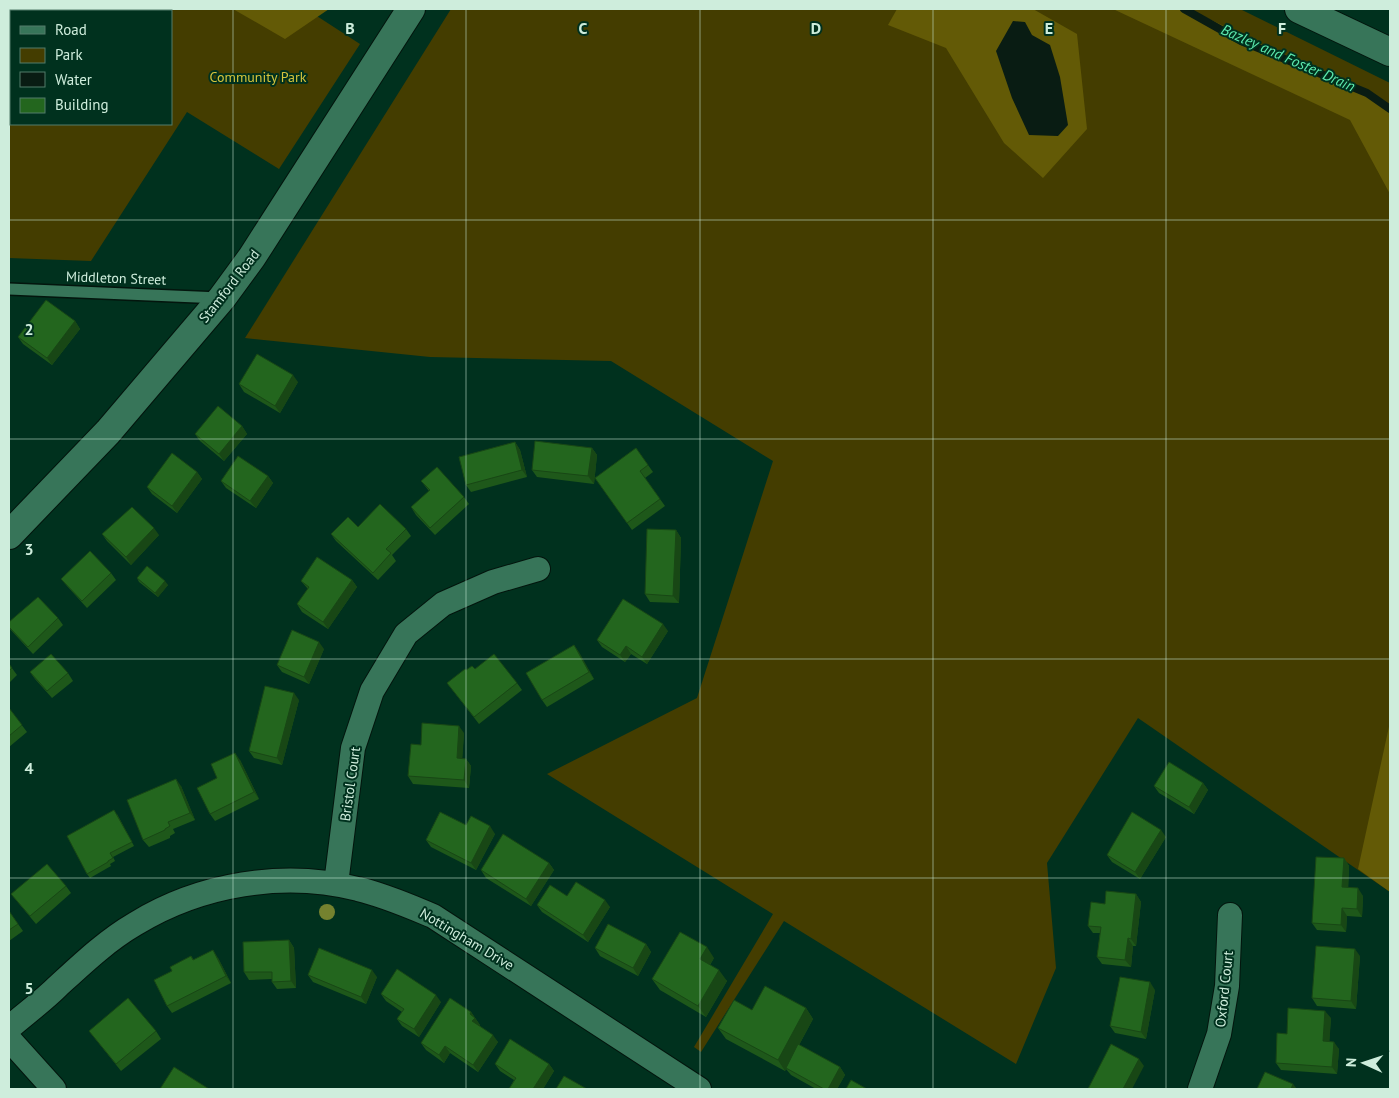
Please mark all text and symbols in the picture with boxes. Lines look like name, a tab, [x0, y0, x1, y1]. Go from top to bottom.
legend	[10, 10, 172, 125]
text: B	[345, 18, 355, 38]
text: C	[579, 18, 588, 38]
text: D	[811, 18, 821, 38]
text: E	[1045, 18, 1053, 38]
text: Road	[55, 20, 87, 39]
water label: Bazley and Foster Drain	[1218, 20, 1358, 96]
text: Park	[55, 45, 83, 64]
park label: Community Park	[210, 68, 307, 86]
text: Water	[55, 70, 92, 89]
text: Building	[55, 95, 109, 114]
street label: Stamford Road	[195, 246, 263, 326]
street label: Middleton Street	[66, 267, 167, 289]
text: 2	[24, 319, 34, 339]
text: 3	[24, 539, 34, 559]
street label: Bristol Court	[336, 745, 364, 822]
text: 4	[24, 758, 34, 778]
street label: Nottingham Drive	[417, 904, 517, 974]
street label: Oxford Court	[1211, 950, 1237, 1028]
text: 5	[24, 978, 34, 998]
north arrow	[1339, 1038, 1389, 1088]
text: N	[1342, 1057, 1360, 1067]

